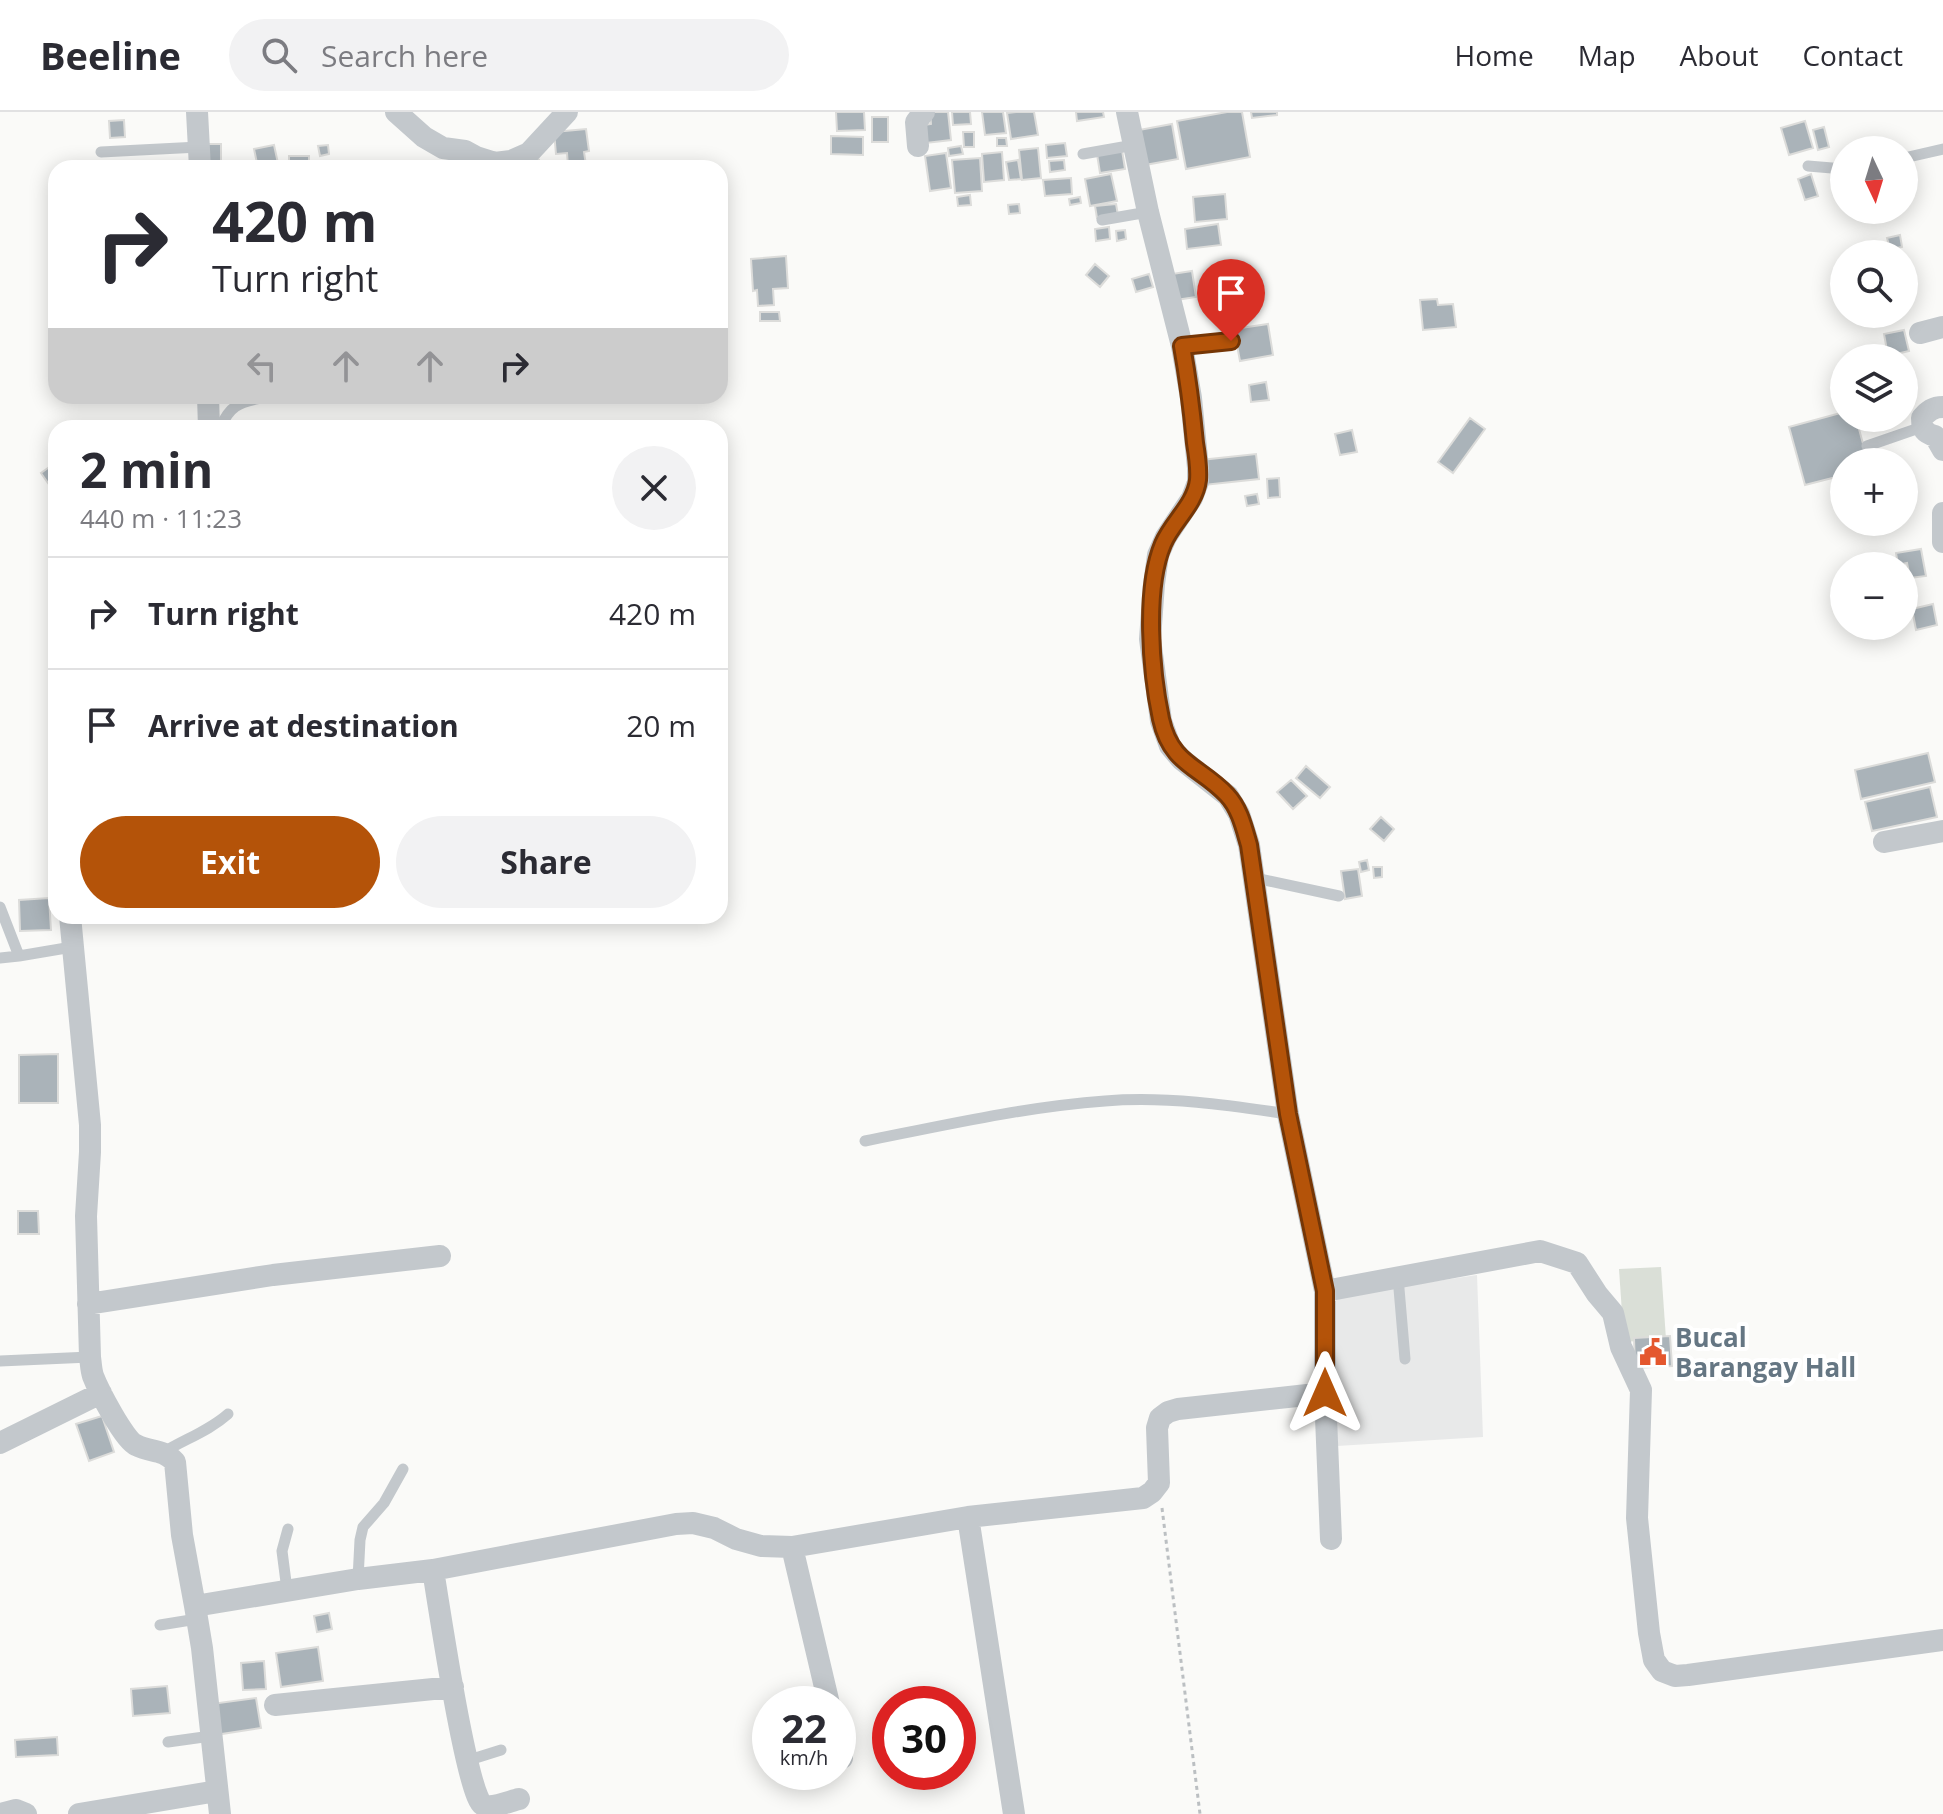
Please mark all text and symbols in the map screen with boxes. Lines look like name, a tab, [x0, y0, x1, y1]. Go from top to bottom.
search box	[229, 19, 789, 91]
text: Beeline	[40, 29, 181, 81]
icon: search	[257, 33, 301, 77]
text: Search here	[321, 35, 488, 76]
text: Home	[1455, 36, 1534, 74]
text: Map	[1578, 36, 1636, 74]
text: About	[1680, 36, 1758, 74]
text: Contact	[1802, 36, 1903, 74]
north arrow	[1830, 136, 1918, 224]
map controls	[1830, 136, 1918, 640]
text: 420 m	[212, 182, 378, 258]
icon: right	[80, 192, 184, 296]
button: search	[1830, 240, 1918, 328]
text: Turn right	[212, 254, 378, 303]
pin	[1197, 259, 1265, 341]
icon: arrive	[1209, 271, 1253, 315]
icon: left	[240, 344, 284, 388]
icon: ahead	[324, 344, 368, 388]
icon: ahead	[408, 344, 452, 388]
icon: right	[492, 344, 536, 388]
button: layers	[1830, 344, 1918, 432]
text: 2 min	[80, 437, 213, 502]
button: close	[612, 446, 696, 530]
button: +	[1830, 448, 1918, 536]
text: 440 m · 11:23	[80, 500, 242, 536]
button: −	[1830, 552, 1918, 640]
icon: right	[80, 591, 124, 635]
text: Turn right	[148, 593, 299, 634]
text: 420 m	[609, 593, 696, 634]
icon: arrive	[80, 703, 124, 747]
text: Arrive at destination	[148, 705, 459, 746]
text: 20 m	[626, 705, 696, 746]
button: Exit	[80, 816, 380, 908]
button: Share	[396, 816, 696, 908]
place label: Bucal Barangay Hall	[1675, 1319, 1856, 1385]
public building icon: Bucal Barangay Hall	[1638, 1337, 1668, 1367]
position arrow	[1283, 1351, 1367, 1435]
speed limit sign: 30	[872, 1686, 976, 1790]
text: 22	[781, 1700, 827, 1755]
text: km/h	[780, 1744, 828, 1771]

